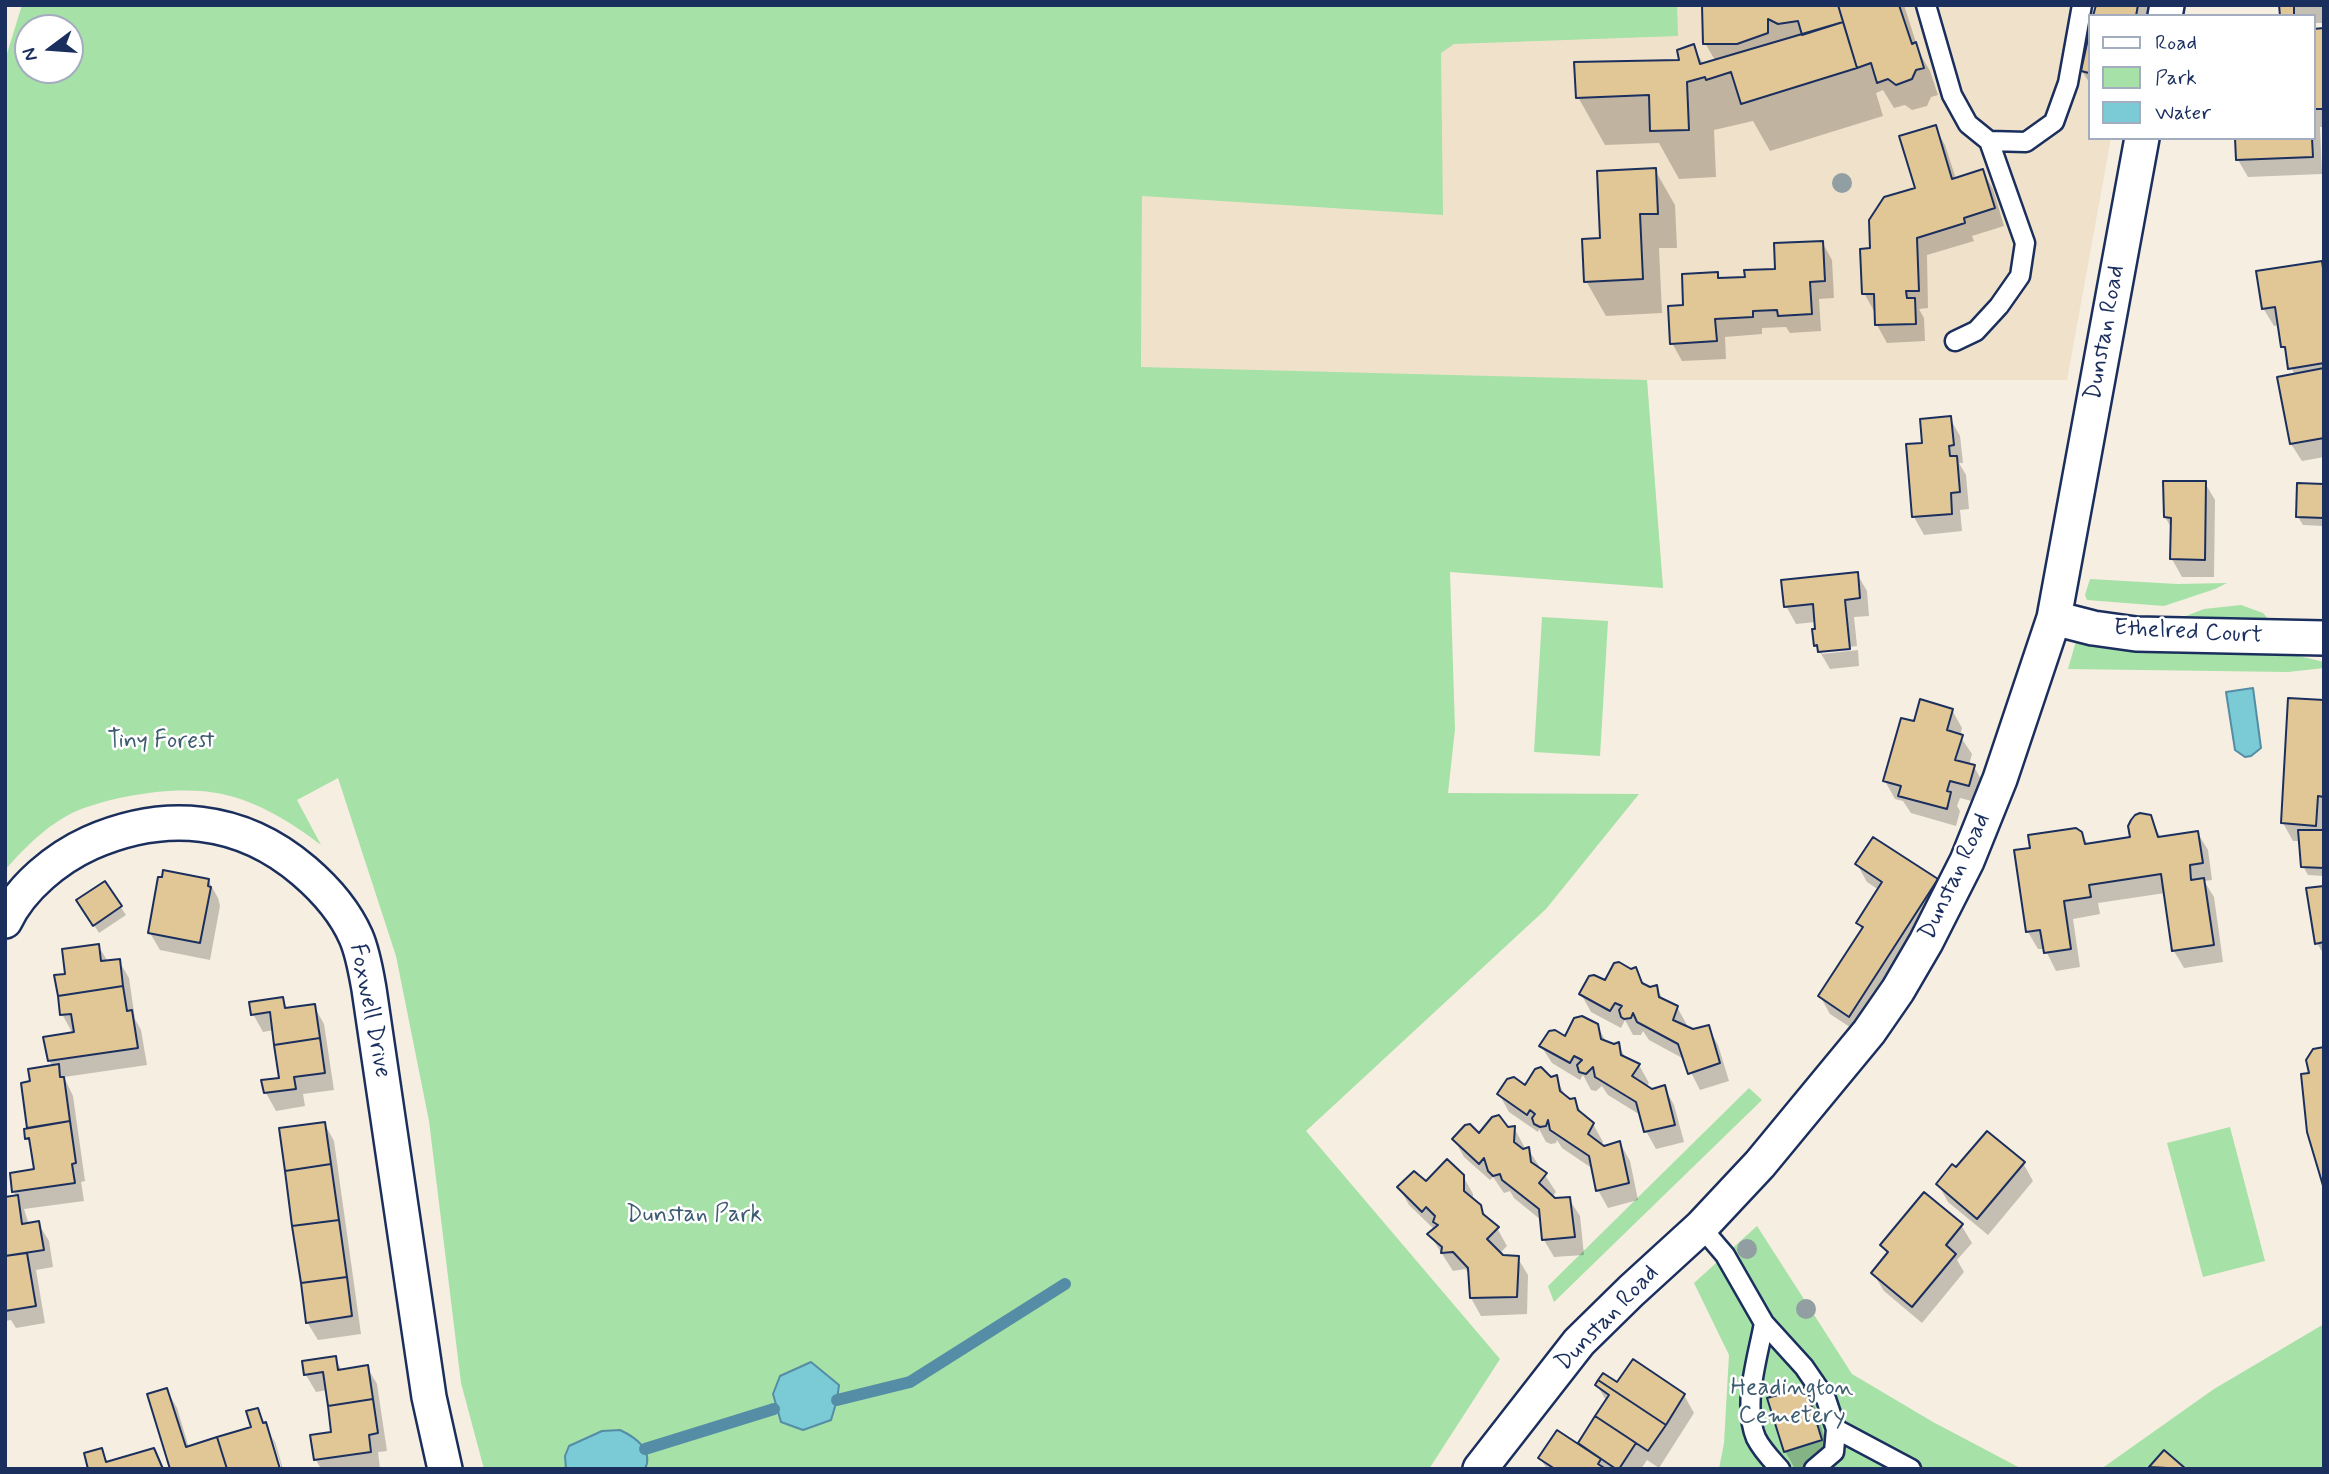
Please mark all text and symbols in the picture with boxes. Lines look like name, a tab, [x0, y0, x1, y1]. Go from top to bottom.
north arrow	[14, 14, 84, 84]
legend	[2088, 14, 2315, 140]
text: Road	[2155, 29, 2197, 57]
text: N	[16, 45, 44, 64]
text: Park	[2155, 64, 2197, 92]
text: Water	[2155, 99, 2211, 127]
street label: Dunstan Road	[2080, 263, 2132, 403]
street label: Ethelred Court	[2113, 615, 2263, 651]
park label: Tiny Forest	[107, 728, 215, 756]
street label: Dunstan Road	[1914, 809, 1998, 945]
street label: Foxwell Drive	[342, 941, 396, 1081]
park label: Dunstan Park	[626, 1202, 762, 1230]
street label: Dunstan Road	[1550, 1260, 1666, 1378]
park label: Headington Cemetery	[1731, 1375, 1853, 1431]

